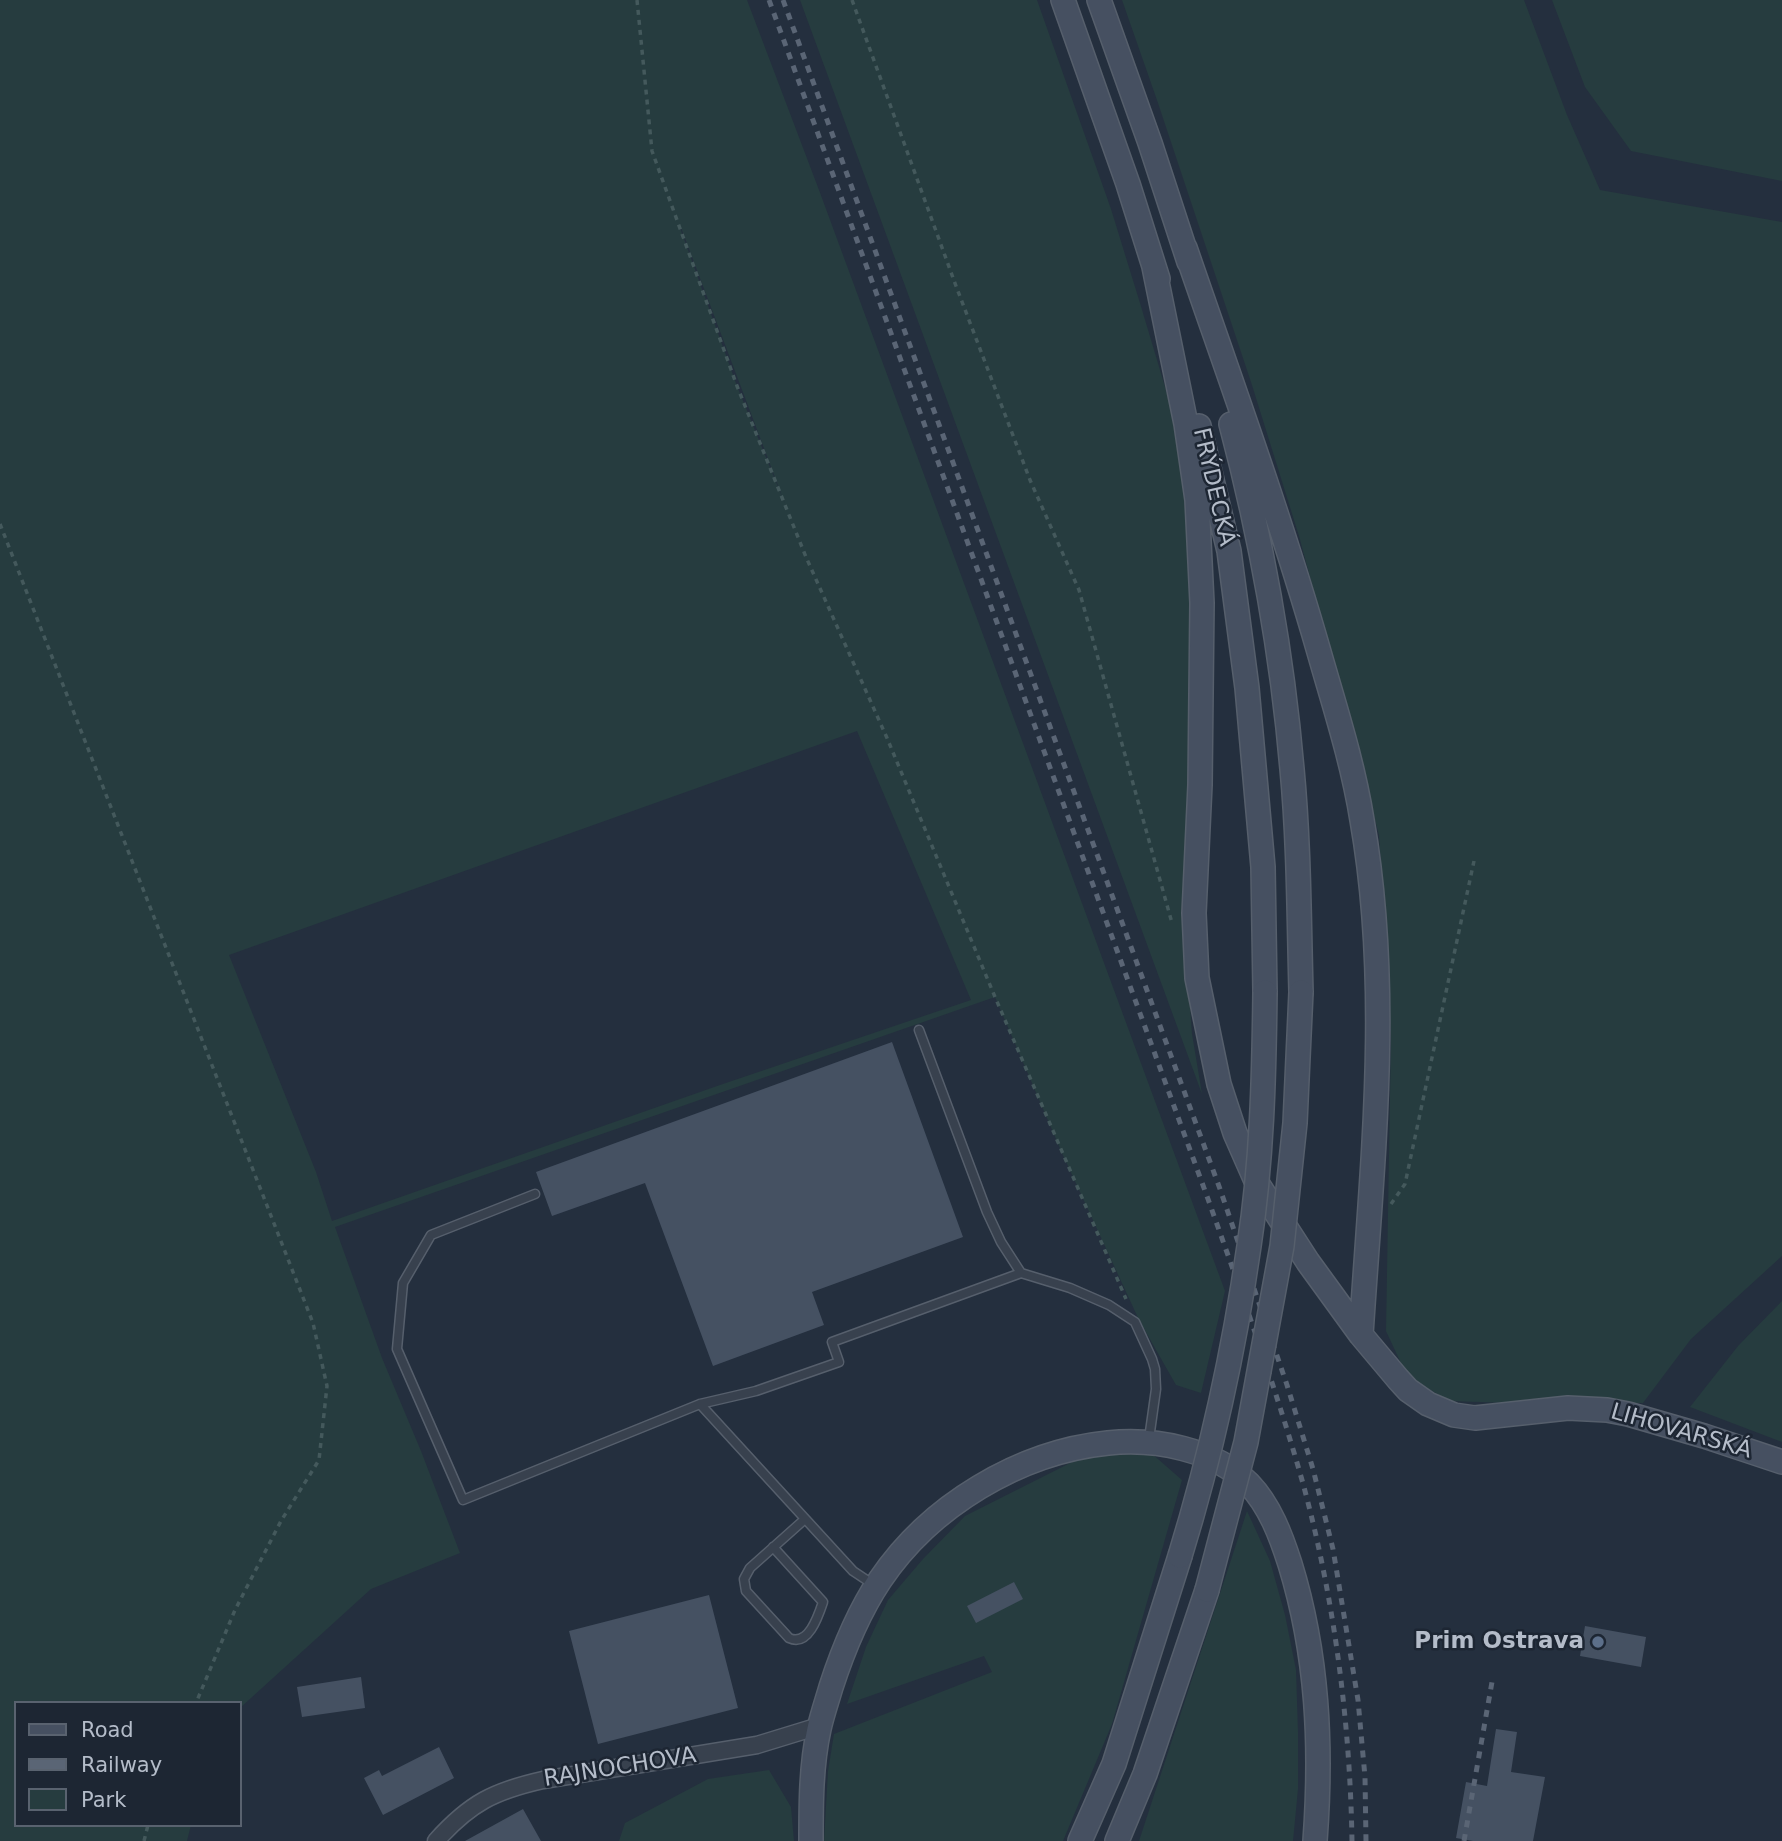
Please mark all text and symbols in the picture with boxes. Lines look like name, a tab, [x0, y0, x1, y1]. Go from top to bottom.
street label: FRÝDECKÁ	[1186, 425, 1240, 549]
street label: LIHOVARSKÁ	[1607, 1399, 1755, 1465]
place label: Prim Ostrava	[1414, 1628, 1584, 1656]
marker: Prim Ostrava	[1590, 1634, 1606, 1650]
legend	[14, 1701, 242, 1827]
text: Road	[81, 1718, 134, 1742]
street label: RAJNOCHOVA	[542, 1742, 698, 1794]
text: Railway	[81, 1753, 162, 1777]
text: Park	[81, 1788, 126, 1812]

